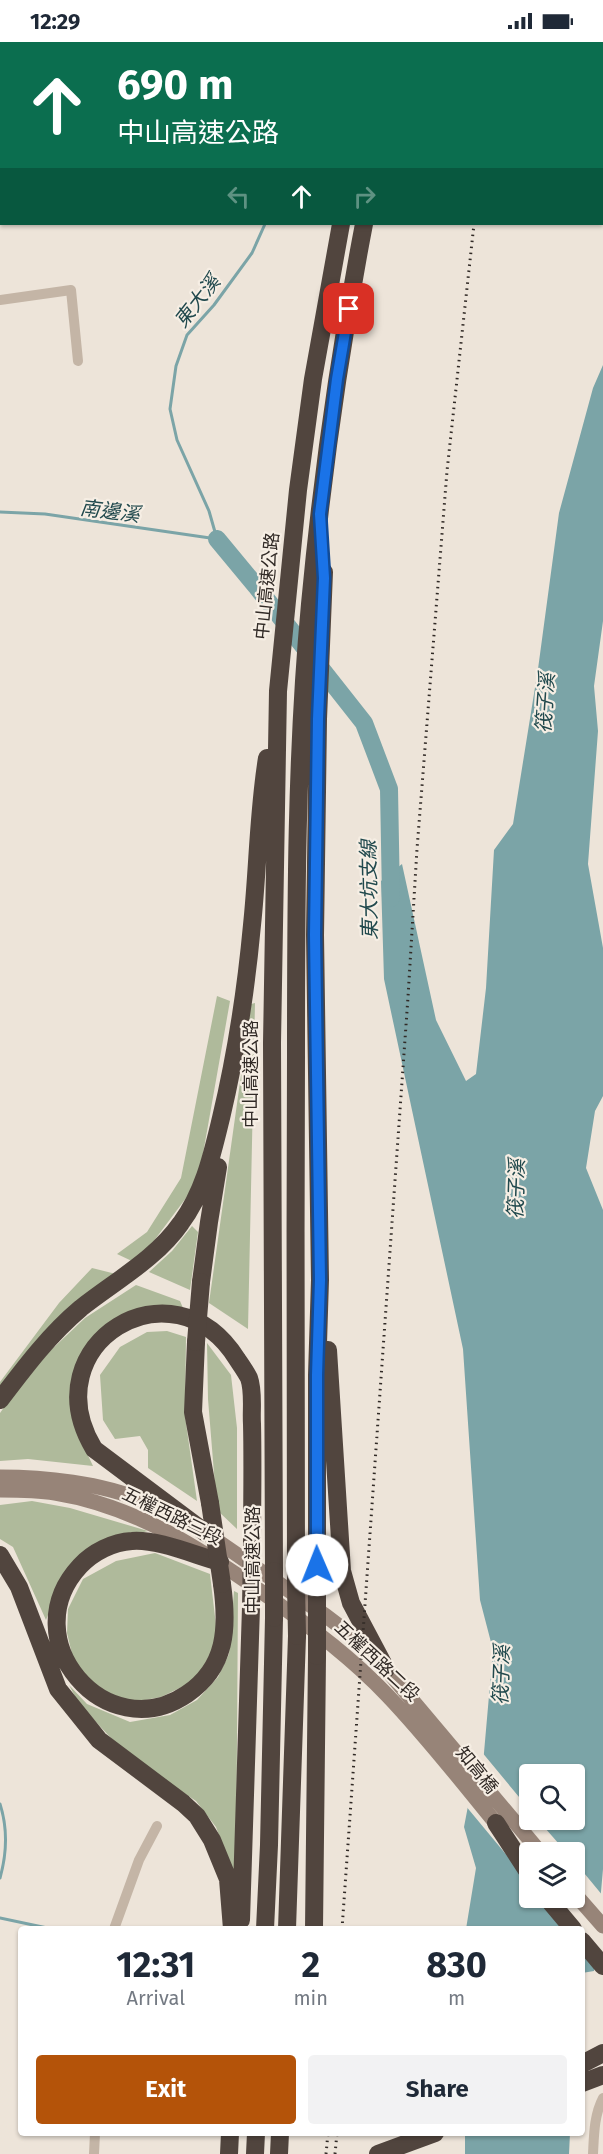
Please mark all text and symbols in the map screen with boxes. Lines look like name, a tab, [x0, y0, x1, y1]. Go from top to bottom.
text: 12:29	[30, 8, 80, 35]
text: 690 m	[117, 60, 234, 110]
icon: ahead	[18, 66, 96, 144]
text: 中山高速公路	[117, 117, 279, 149]
icon: left	[222, 180, 255, 213]
icon: ahead	[285, 180, 318, 213]
icon: right	[348, 180, 381, 213]
water label: 東大溪	[169, 268, 227, 332]
pin	[323, 283, 374, 334]
icon: arrive	[332, 292, 365, 325]
water label: 南邊溪	[79, 495, 144, 527]
street label: 中山高速公路	[250, 531, 284, 641]
water label: 筏子溪	[531, 669, 559, 734]
water label: 東大坑支線	[356, 838, 382, 940]
street label: 中山高速公路	[240, 1020, 262, 1128]
water label: 筏子溪	[503, 1156, 529, 1219]
street label: 五權西路三段	[119, 1482, 225, 1550]
street label: 中山高速公路	[242, 1506, 264, 1614]
position arrow	[285, 1533, 349, 1597]
street label: 五權西路二段	[330, 1616, 424, 1706]
water label: 筏子溪	[488, 1642, 514, 1705]
street label: 知高橋	[451, 1742, 503, 1798]
map controls	[519, 1764, 585, 1908]
button: search	[519, 1764, 585, 1830]
button: layers	[519, 1842, 585, 1908]
text: 12:31	[116, 1943, 195, 1987]
text: 2	[301, 1943, 320, 1987]
text: 830	[426, 1943, 487, 1987]
text: Arrival	[126, 1986, 185, 2010]
text: min	[293, 1986, 328, 2010]
text: m	[448, 1986, 465, 2010]
button: Exit	[36, 2055, 296, 2124]
button: Share	[308, 2055, 567, 2124]

